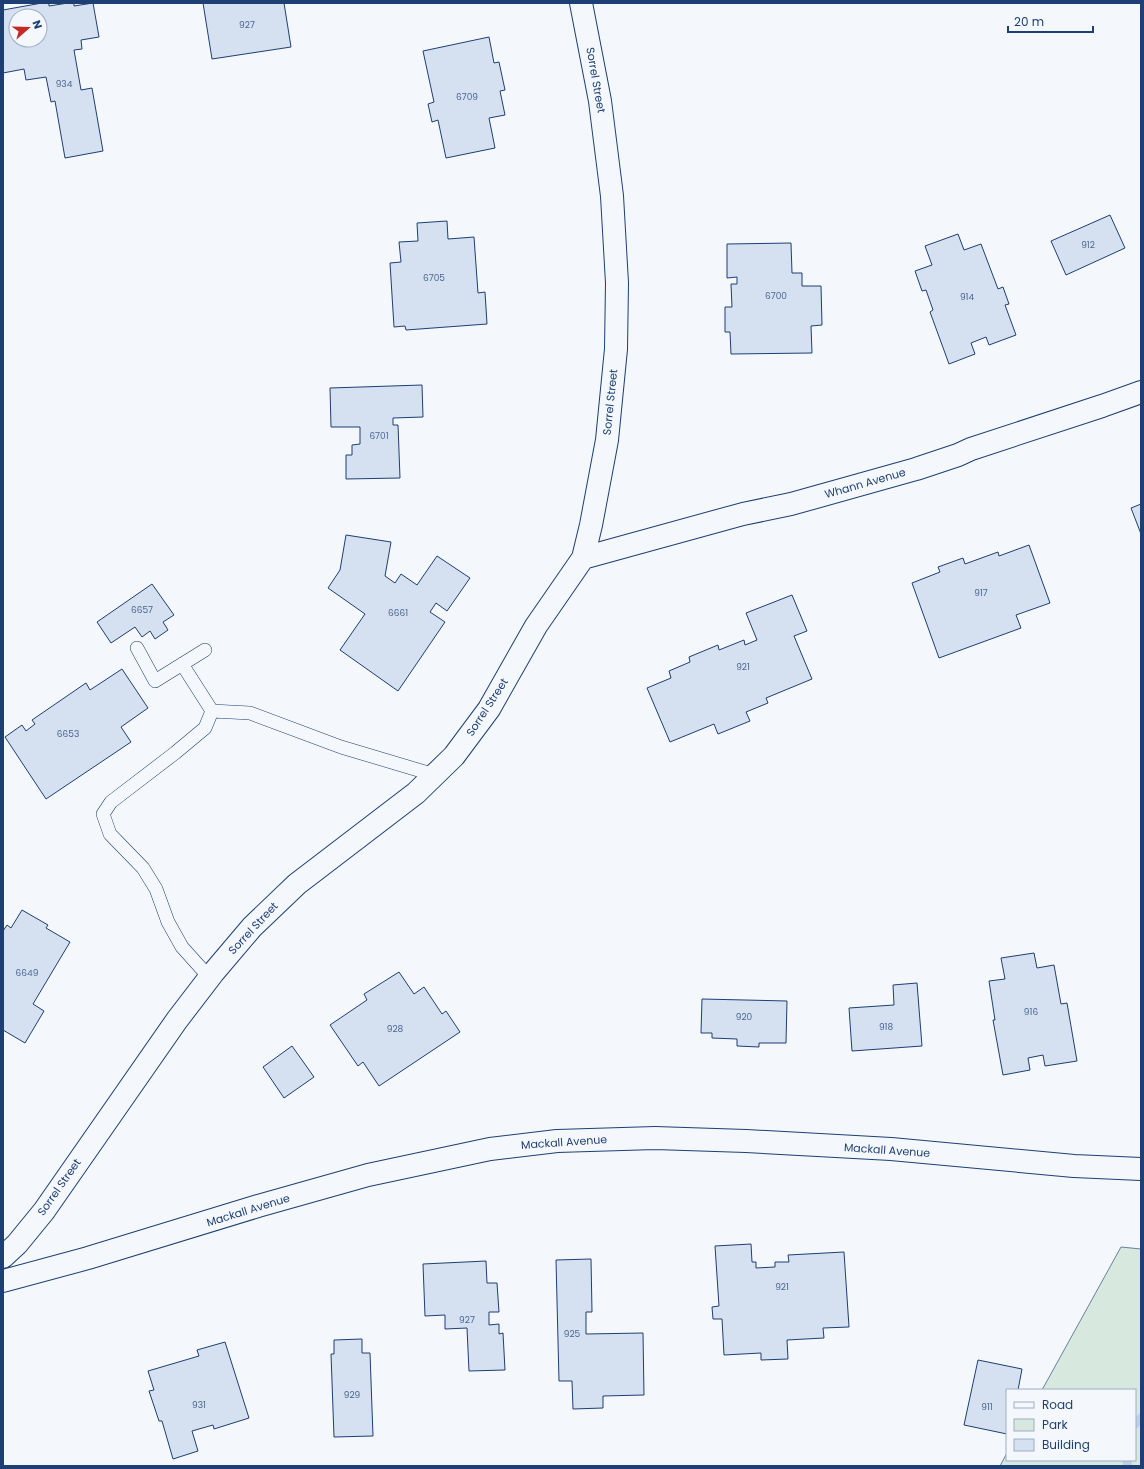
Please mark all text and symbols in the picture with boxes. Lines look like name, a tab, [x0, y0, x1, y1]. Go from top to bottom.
north arrow	[8, 8, 48, 48]
scale bar	[1008, 8, 1093, 34]
text: 20 m	[1014, 13, 1044, 30]
text: N	[28, 18, 46, 31]
house number: 927	[239, 19, 255, 31]
street label: Sorrel Street	[582, 46, 610, 114]
house number: 934	[56, 78, 73, 90]
house number: 6709	[456, 91, 478, 103]
house number: 912	[1081, 239, 1095, 251]
house number: 6705	[423, 272, 445, 284]
house number: 6700	[765, 290, 787, 302]
house number: 914	[960, 291, 974, 303]
street label: Sorrel Street	[599, 368, 621, 436]
house number: 6701	[369, 430, 389, 442]
street label: Whann Avenue	[823, 464, 908, 502]
house number: 917	[974, 587, 988, 599]
house number: 6657	[131, 604, 153, 616]
house number: 6661	[388, 607, 408, 619]
house number: 921	[736, 661, 750, 673]
street label: Sorrel Street	[462, 675, 512, 739]
house number: 6653	[57, 728, 79, 740]
street label: Sorrel Street	[225, 898, 281, 958]
house number: 6649	[16, 967, 39, 979]
house number: 916	[1024, 1006, 1038, 1018]
house number: 920	[736, 1011, 753, 1023]
house number: 918	[879, 1021, 893, 1033]
house number: 928	[387, 1023, 404, 1035]
street label: Mackall Avenue	[520, 1131, 608, 1153]
street label: Mackall Avenue	[843, 1139, 931, 1161]
street label: Sorrel Street	[33, 1155, 85, 1219]
street label: Mackall Avenue	[204, 1190, 292, 1230]
house number: 921	[775, 1281, 789, 1293]
house number: 927	[459, 1314, 475, 1326]
house number: 925	[564, 1328, 581, 1340]
house number: 929	[344, 1389, 361, 1401]
legend	[1006, 1389, 1136, 1461]
text: Road	[1042, 1396, 1073, 1413]
house number: 931	[192, 1399, 206, 1411]
house number: 911	[981, 1401, 993, 1413]
text: Park	[1042, 1416, 1069, 1433]
text: Building	[1042, 1436, 1090, 1453]

